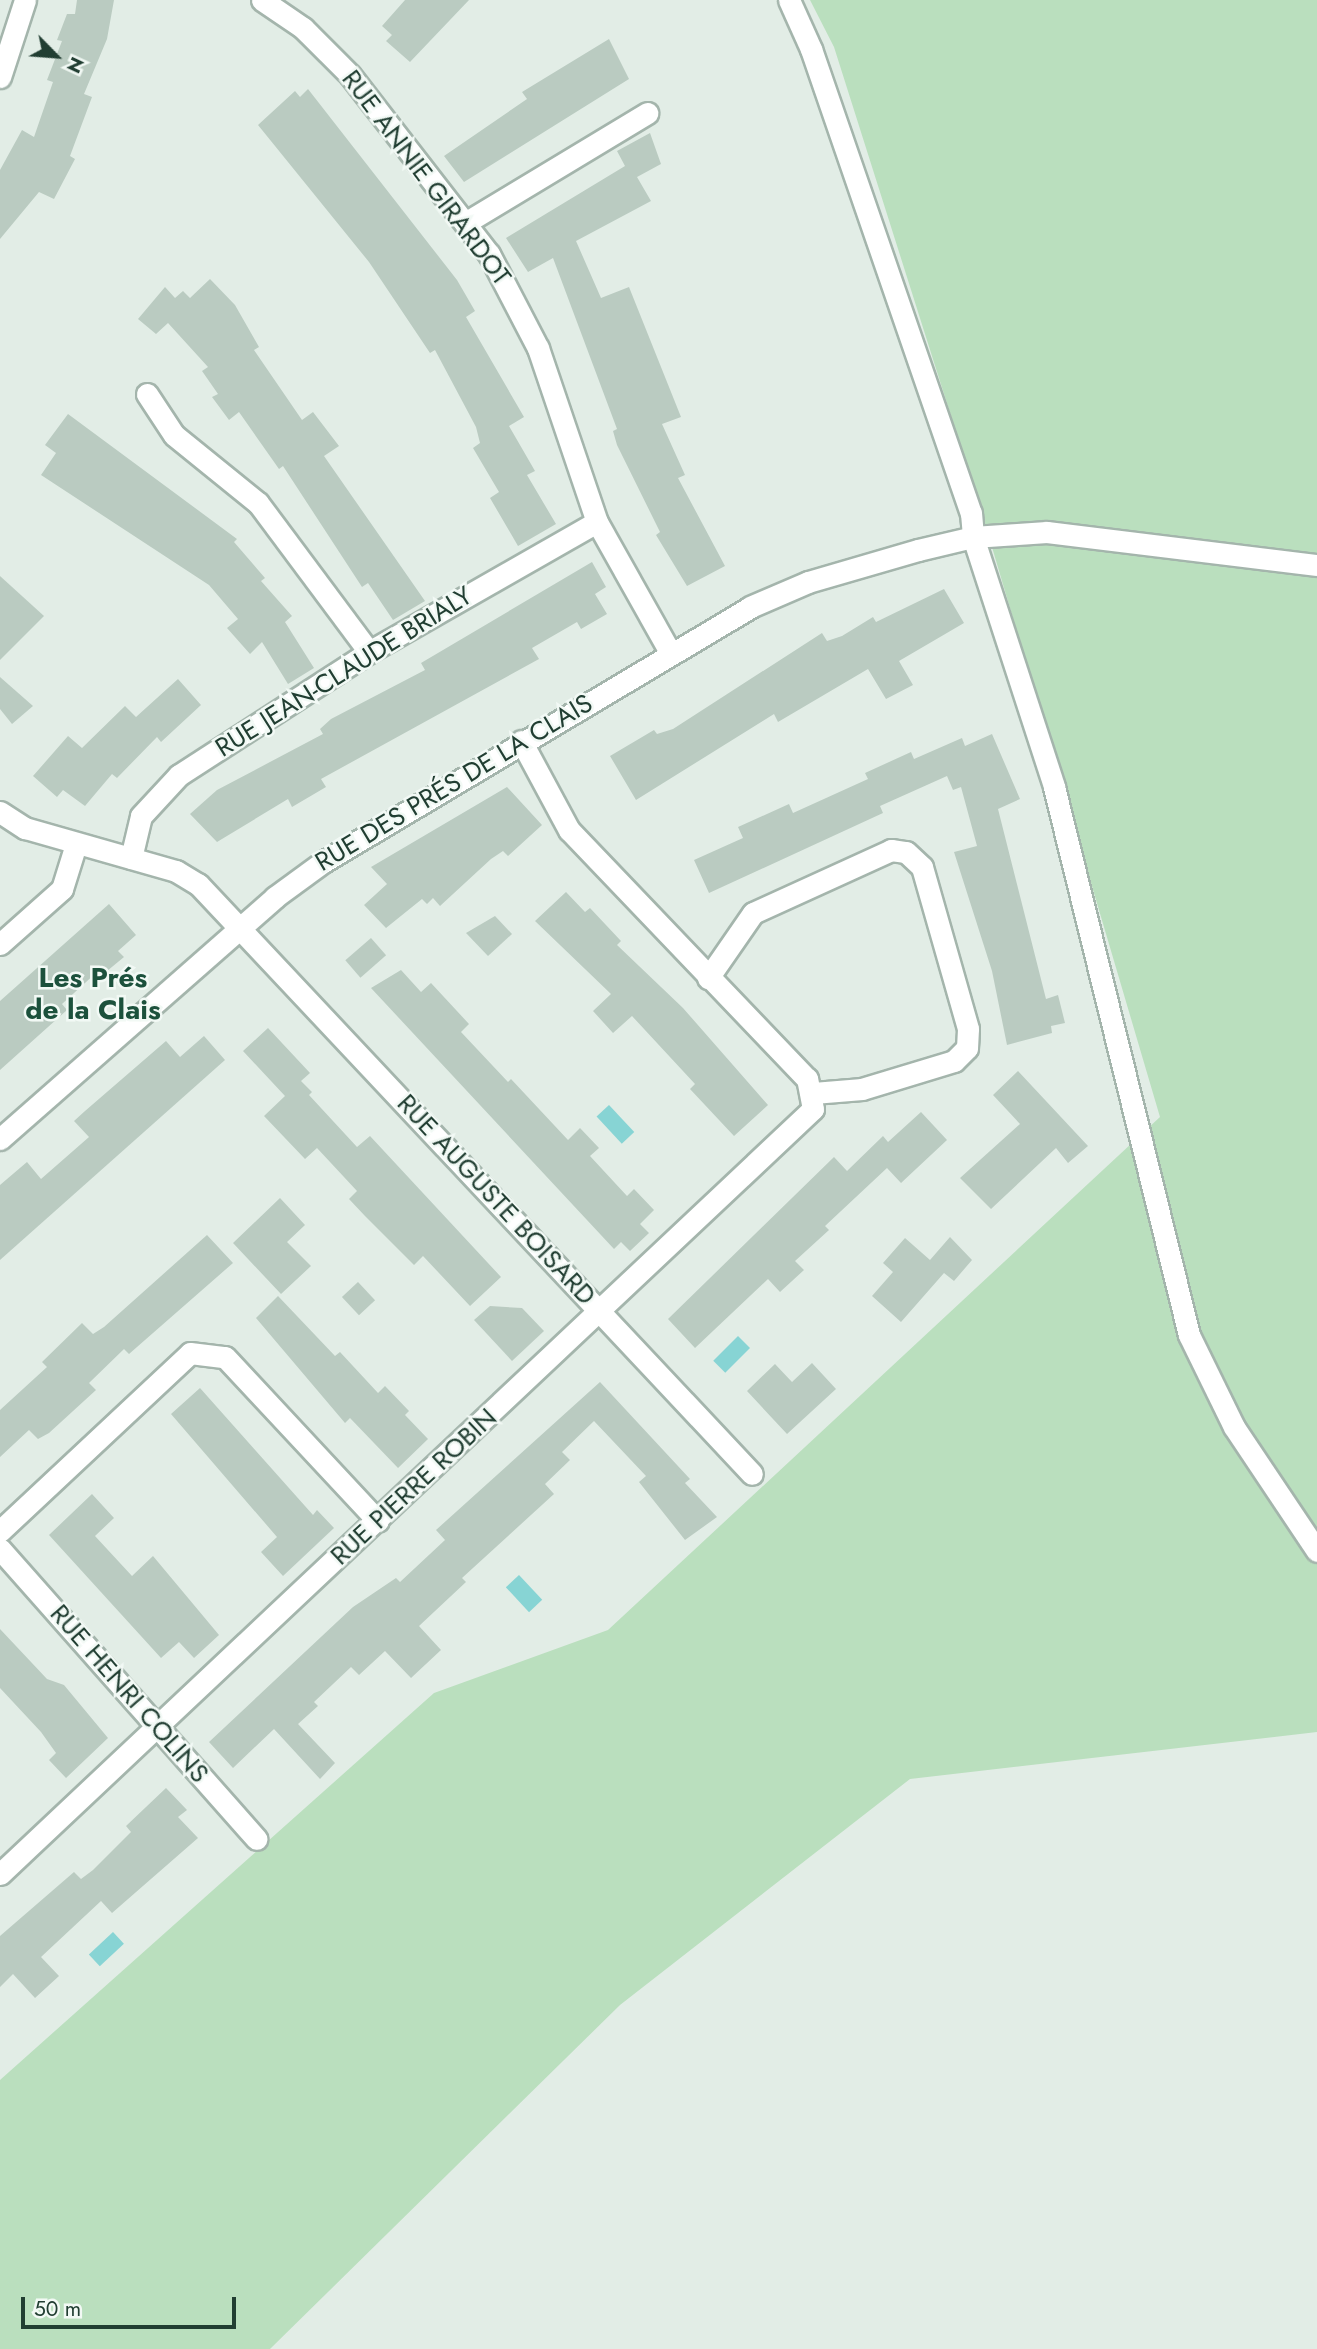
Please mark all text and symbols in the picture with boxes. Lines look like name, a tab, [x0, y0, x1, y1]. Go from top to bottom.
north arrow	[21, 21, 91, 91]
text: N	[60, 53, 91, 78]
street label: RUE ANNIE GIRARDOT	[335, 64, 517, 292]
street label: RUE JEAN-CLAUDE BRIALY	[210, 580, 478, 764]
street label: RUE DES PRÉS DE LA CLAIS	[310, 688, 598, 878]
district label: Les Prés de la Clais	[25, 961, 161, 1027]
street label: RUE AUGUSTE BOISARD	[390, 1088, 602, 1312]
street label: RUE PIERRE ROBIN	[325, 1402, 503, 1572]
street label: RUE HENRI COLINS	[43, 1599, 215, 1789]
scale bar	[24, 2282, 240, 2326]
text: 50 m	[34, 2294, 81, 2324]

